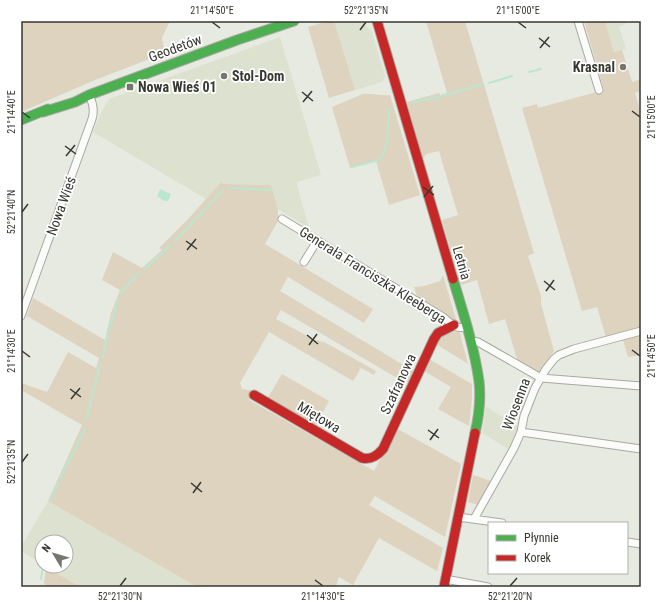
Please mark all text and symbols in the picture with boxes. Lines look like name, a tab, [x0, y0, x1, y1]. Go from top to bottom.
text: 21°14'50"E	[190, 5, 234, 16]
text: 52°21'35"N	[344, 5, 388, 16]
text: 21°15'00"E	[496, 5, 540, 16]
street label: Geodetów	[146, 31, 204, 65]
place label: Krasnal	[573, 59, 615, 75]
marker: Krasnal	[618, 62, 628, 72]
place label: Stol-Dom	[232, 68, 284, 84]
marker: Stol-Dom	[219, 71, 229, 81]
place label: Nowa Wieś 01	[138, 79, 217, 95]
marker: Nowa Wieś 01	[125, 82, 135, 92]
text: 21°14'40"E	[6, 90, 17, 134]
text: 21°15'00"E	[646, 95, 657, 139]
street label: Nowa Wieś	[43, 174, 79, 238]
text: 52°21'40"N	[6, 190, 17, 234]
street label: Generała Franciszka Kleeberga	[297, 223, 449, 327]
street label: Letnia	[450, 244, 474, 282]
text: 21°14'30"E	[6, 329, 17, 373]
text: 21°14'50"E	[646, 334, 657, 378]
street label: Szafranowa	[377, 351, 419, 417]
street label: Wiosenna	[499, 376, 533, 432]
street label: Miętowa	[295, 398, 343, 436]
text: 52°21'35"N	[6, 440, 17, 484]
legend	[488, 522, 628, 574]
text: Płynnie	[524, 531, 559, 545]
north arrow	[34, 534, 74, 574]
text: N	[39, 541, 54, 555]
text: Korek	[524, 551, 552, 565]
text: 52°21'30"N	[98, 591, 142, 602]
text: 21°14'30"E	[301, 591, 345, 602]
text: 52°21'20"N	[488, 591, 532, 602]

